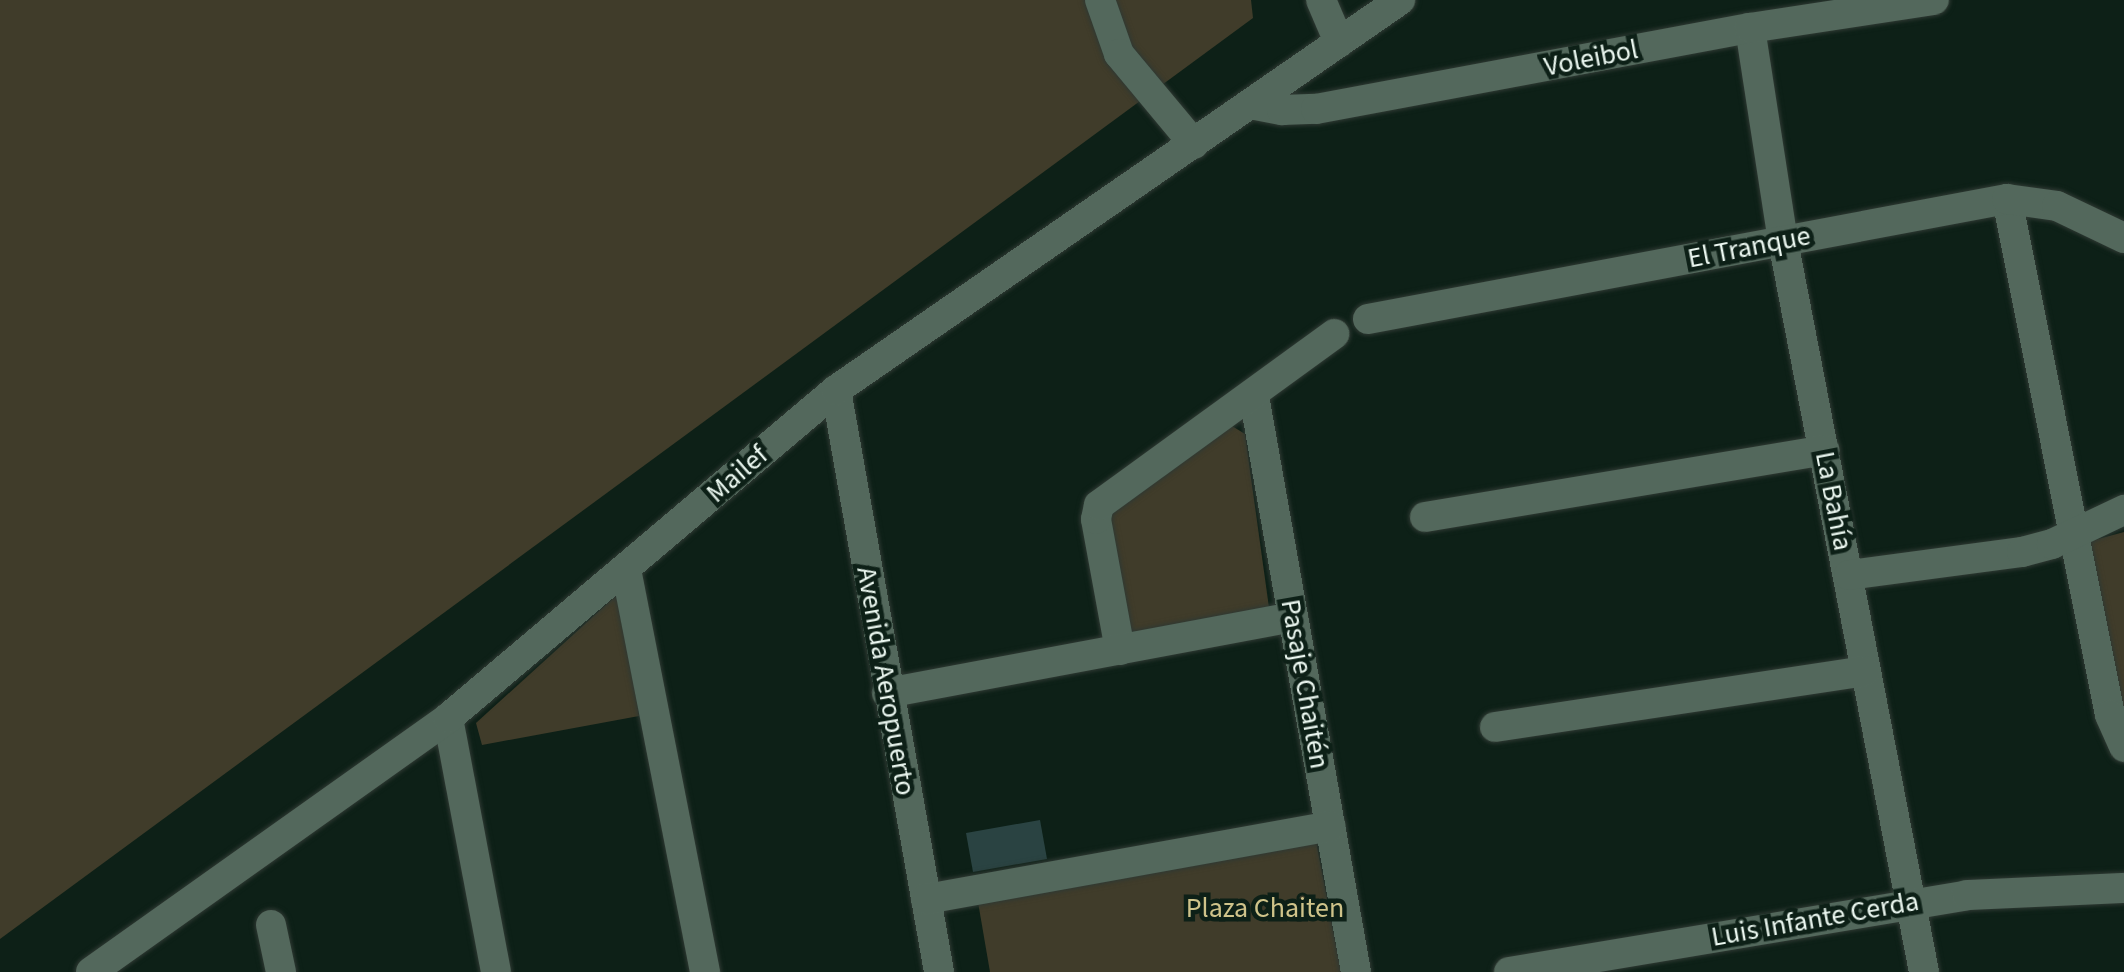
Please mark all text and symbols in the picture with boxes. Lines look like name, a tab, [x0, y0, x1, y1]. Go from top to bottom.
street label: Voleibol	[1541, 32, 1641, 84]
street label: El Tranque	[1685, 219, 1813, 275]
street label: Mailef	[699, 438, 775, 510]
street label: La Bahía	[1808, 449, 1860, 553]
street label: Avenida Aeropuerto	[849, 564, 923, 798]
street label: Pasaje Chaitén	[1274, 597, 1336, 771]
street label: Luis Infante Cerda	[1709, 884, 1921, 954]
park label: Plaza Chaiten	[1186, 891, 1344, 925]

